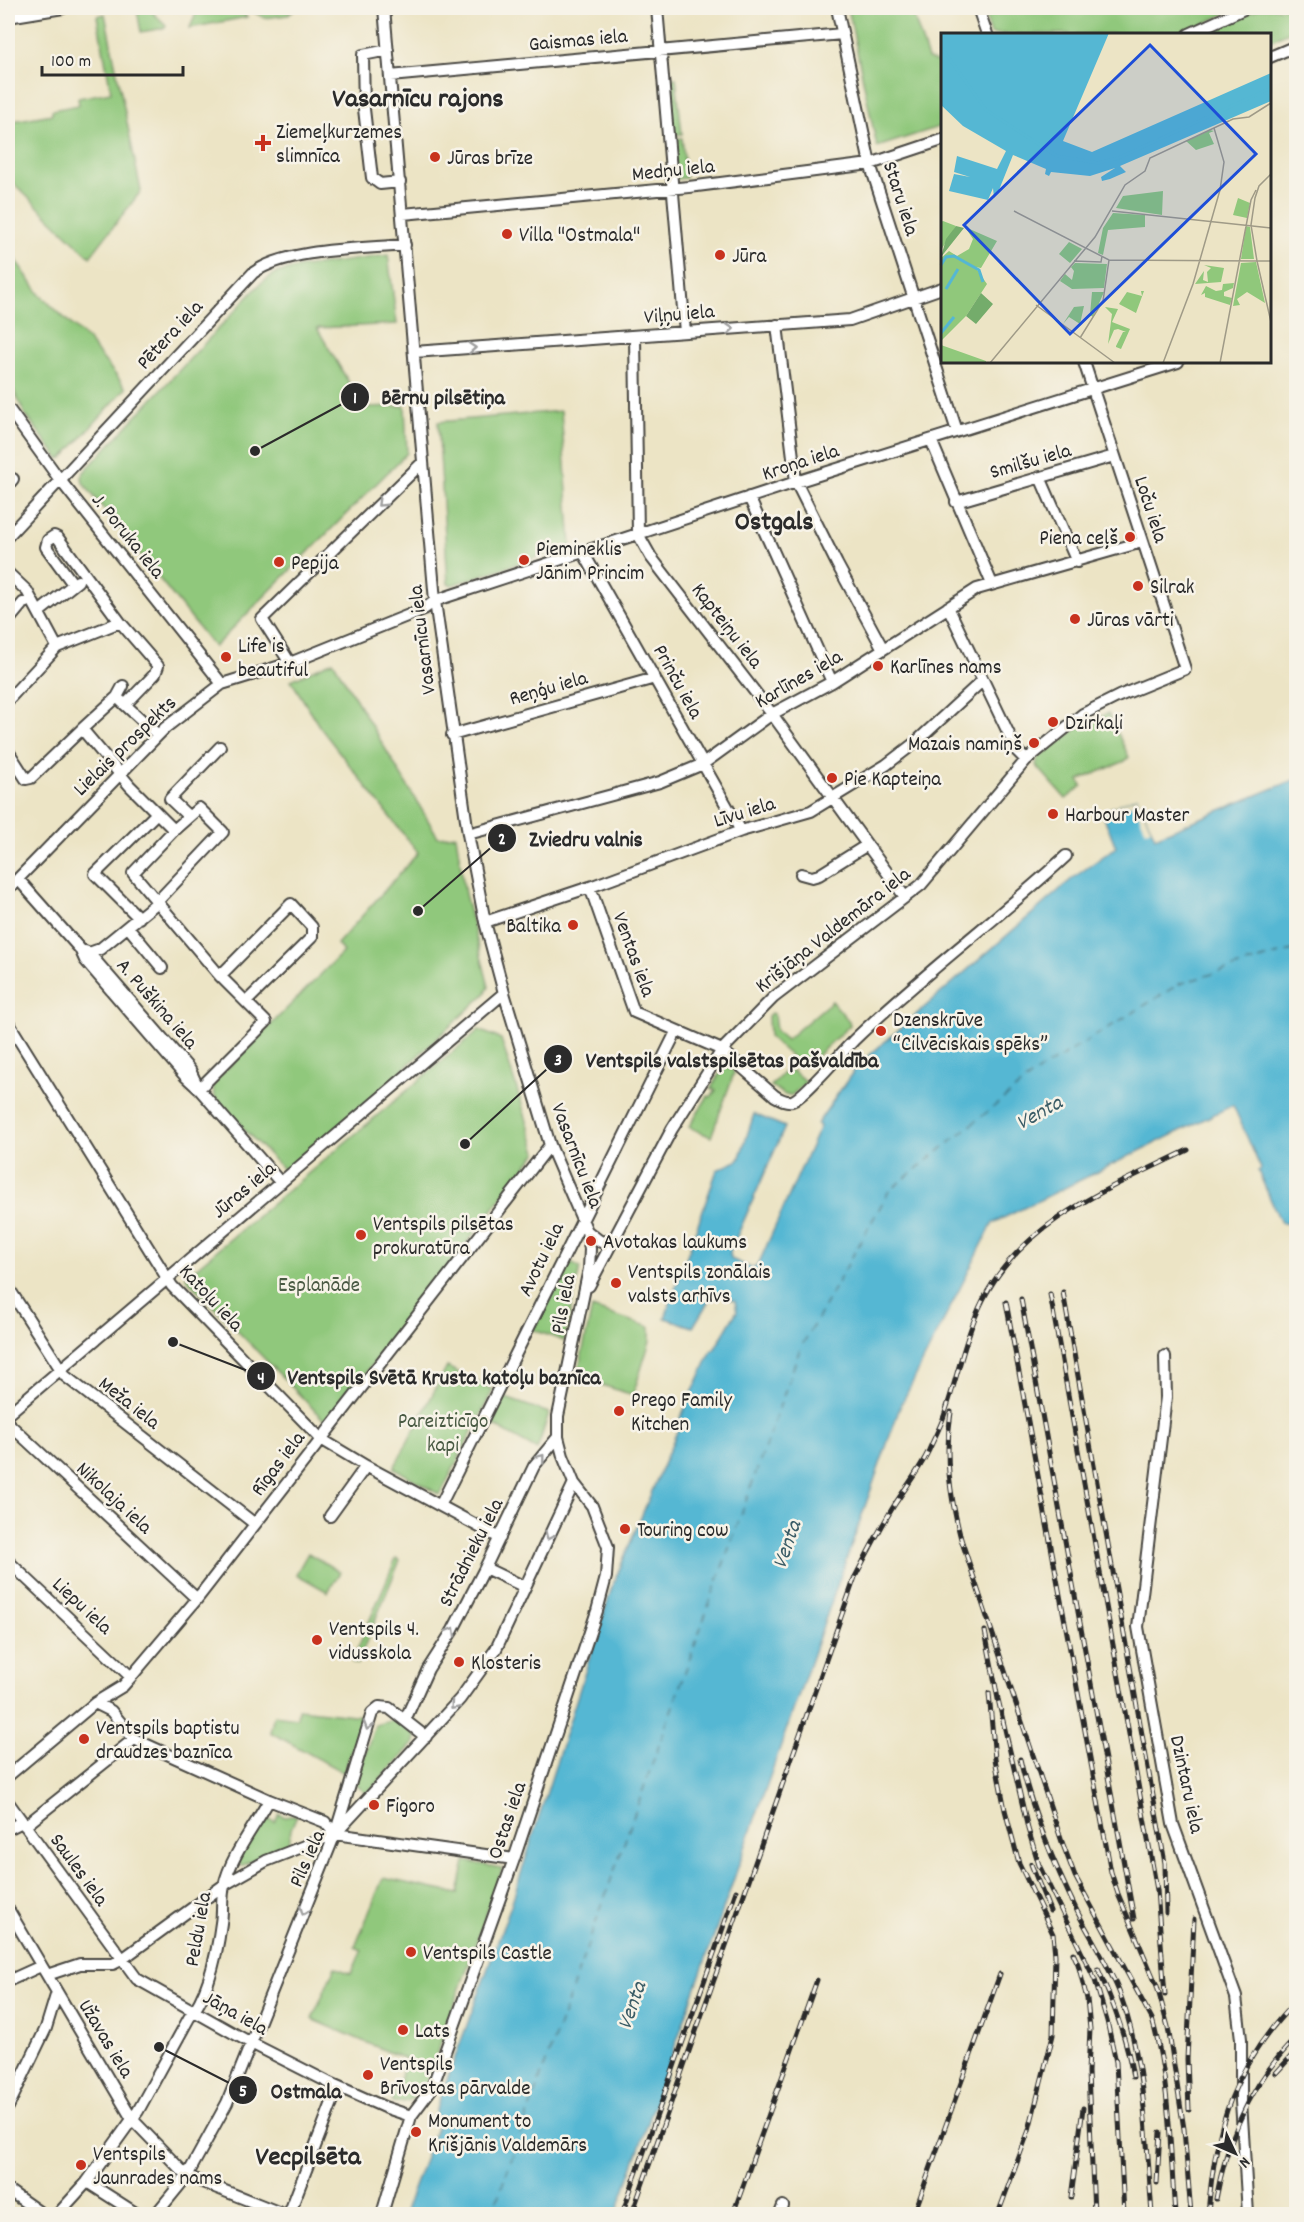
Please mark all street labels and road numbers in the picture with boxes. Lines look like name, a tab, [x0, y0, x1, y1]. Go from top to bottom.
street label: Gaismas iela	[528, 23, 630, 61]
street label: Medņu iela	[631, 153, 717, 191]
street label: Staru iela	[873, 158, 926, 241]
street label: Pētera iela	[131, 294, 212, 378]
street label: Viļņu iela	[643, 298, 717, 334]
street label: Kroņa iela	[759, 437, 844, 490]
street label: Smilšu iela	[987, 437, 1076, 489]
street label: Loču iela	[1124, 473, 1174, 548]
street label: J. Poruka iela	[83, 487, 171, 587]
street label: Kapteiņu iela	[683, 578, 769, 677]
street label: Vasarnīcu iela	[402, 582, 446, 696]
street label: Prinču iela	[644, 640, 710, 726]
street label: Karlīnes iela	[750, 643, 850, 718]
street label: Reņģu iela	[506, 664, 593, 715]
street label: Lielais prospekts	[68, 690, 185, 804]
street label: Līvu iela	[710, 790, 780, 837]
street label: Krišjāņa Valdemāra iela	[750, 860, 919, 1002]
street label: Ventas iela	[603, 908, 662, 1003]
street label: A. Puškina iela	[108, 953, 205, 1058]
street label: Vasarnīcu iela	[541, 1099, 609, 1214]
street label: Jūras iela	[206, 1155, 285, 1227]
street label: Avotu iela	[512, 1217, 574, 1302]
street label: Katoļu iela	[170, 1258, 250, 1341]
street label: Pils iela	[544, 1271, 586, 1337]
street label: Meža iela	[91, 1371, 166, 1439]
street label: Rīgas iela	[245, 1425, 315, 1504]
street label: Nikolaja iela	[68, 1456, 159, 1543]
street label: Strādnieku iela	[432, 1493, 513, 1613]
street label: Liepu iela	[44, 1571, 119, 1644]
street label: Dzintaru iela	[1160, 1733, 1210, 1838]
street label: Ostas iela	[482, 1777, 536, 1864]
street label: Pils iela	[283, 1825, 335, 1893]
street label: Saules iela	[41, 1828, 115, 1914]
street label: Peldu iela	[179, 1889, 221, 1969]
street label: Jāņa iela	[196, 1984, 274, 2045]
street label: Užavas iela	[69, 1994, 140, 2086]

